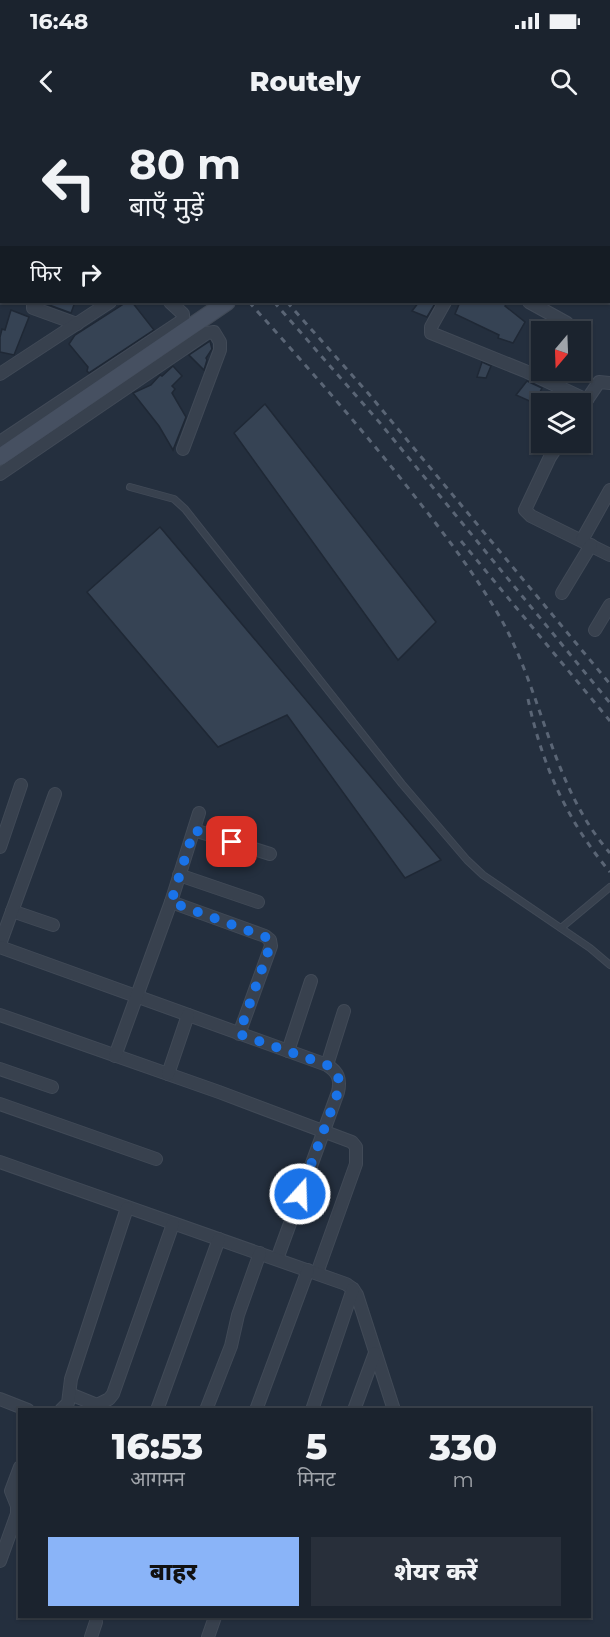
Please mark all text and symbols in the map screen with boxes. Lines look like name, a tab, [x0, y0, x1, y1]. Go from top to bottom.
text: 16:48	[30, 8, 88, 35]
icon: back	[30, 65, 63, 98]
text: Routely	[250, 65, 360, 98]
icon: search	[547, 65, 580, 98]
text: 80 m	[129, 138, 241, 190]
icon: left	[30, 144, 108, 222]
text: बाएँ मुड़ें	[129, 190, 204, 223]
icon: right	[74, 258, 107, 291]
text: फिर	[30, 260, 62, 287]
north arrow	[531, 321, 591, 381]
map controls	[531, 321, 591, 453]
button: layers	[531, 393, 591, 453]
pin	[206, 816, 257, 867]
icon: arrive	[215, 825, 248, 858]
position arrow	[268, 1162, 332, 1226]
text: 16:53	[112, 1424, 203, 1468]
text: 5	[305, 1424, 327, 1468]
text: 330	[429, 1425, 497, 1469]
text: आगमन	[130, 1467, 185, 1491]
text: मिनट	[297, 1467, 335, 1491]
text: m	[453, 1468, 474, 1492]
button: बाहर	[48, 1537, 299, 1606]
button: शेयर करें	[311, 1537, 561, 1606]

